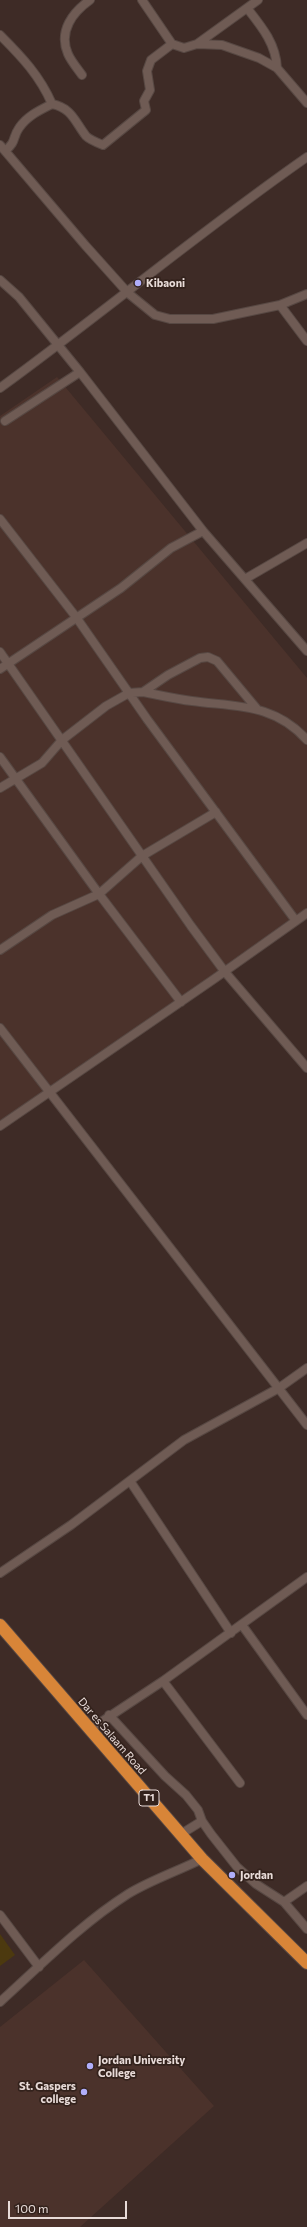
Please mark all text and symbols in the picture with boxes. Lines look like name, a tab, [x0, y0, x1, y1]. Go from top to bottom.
place label: Kibaoni	[146, 276, 185, 290]
marker: Kibaoni	[133, 278, 143, 288]
street label: Dar es Salaam Road	[75, 1695, 149, 1777]
road number: T1	[139, 1790, 159, 1806]
place label: Jordan	[240, 1868, 273, 1882]
marker: Jordan	[227, 1870, 237, 1880]
place label: Jordan University College	[98, 2053, 185, 2079]
marker: Jordan University College	[85, 2061, 95, 2071]
place label: St. Gaspers college	[19, 2079, 76, 2105]
marker: St. Gaspers college	[79, 2087, 89, 2097]
scale bar	[10, 2193, 129, 2219]
text: 100 m	[15, 2201, 49, 2215]

